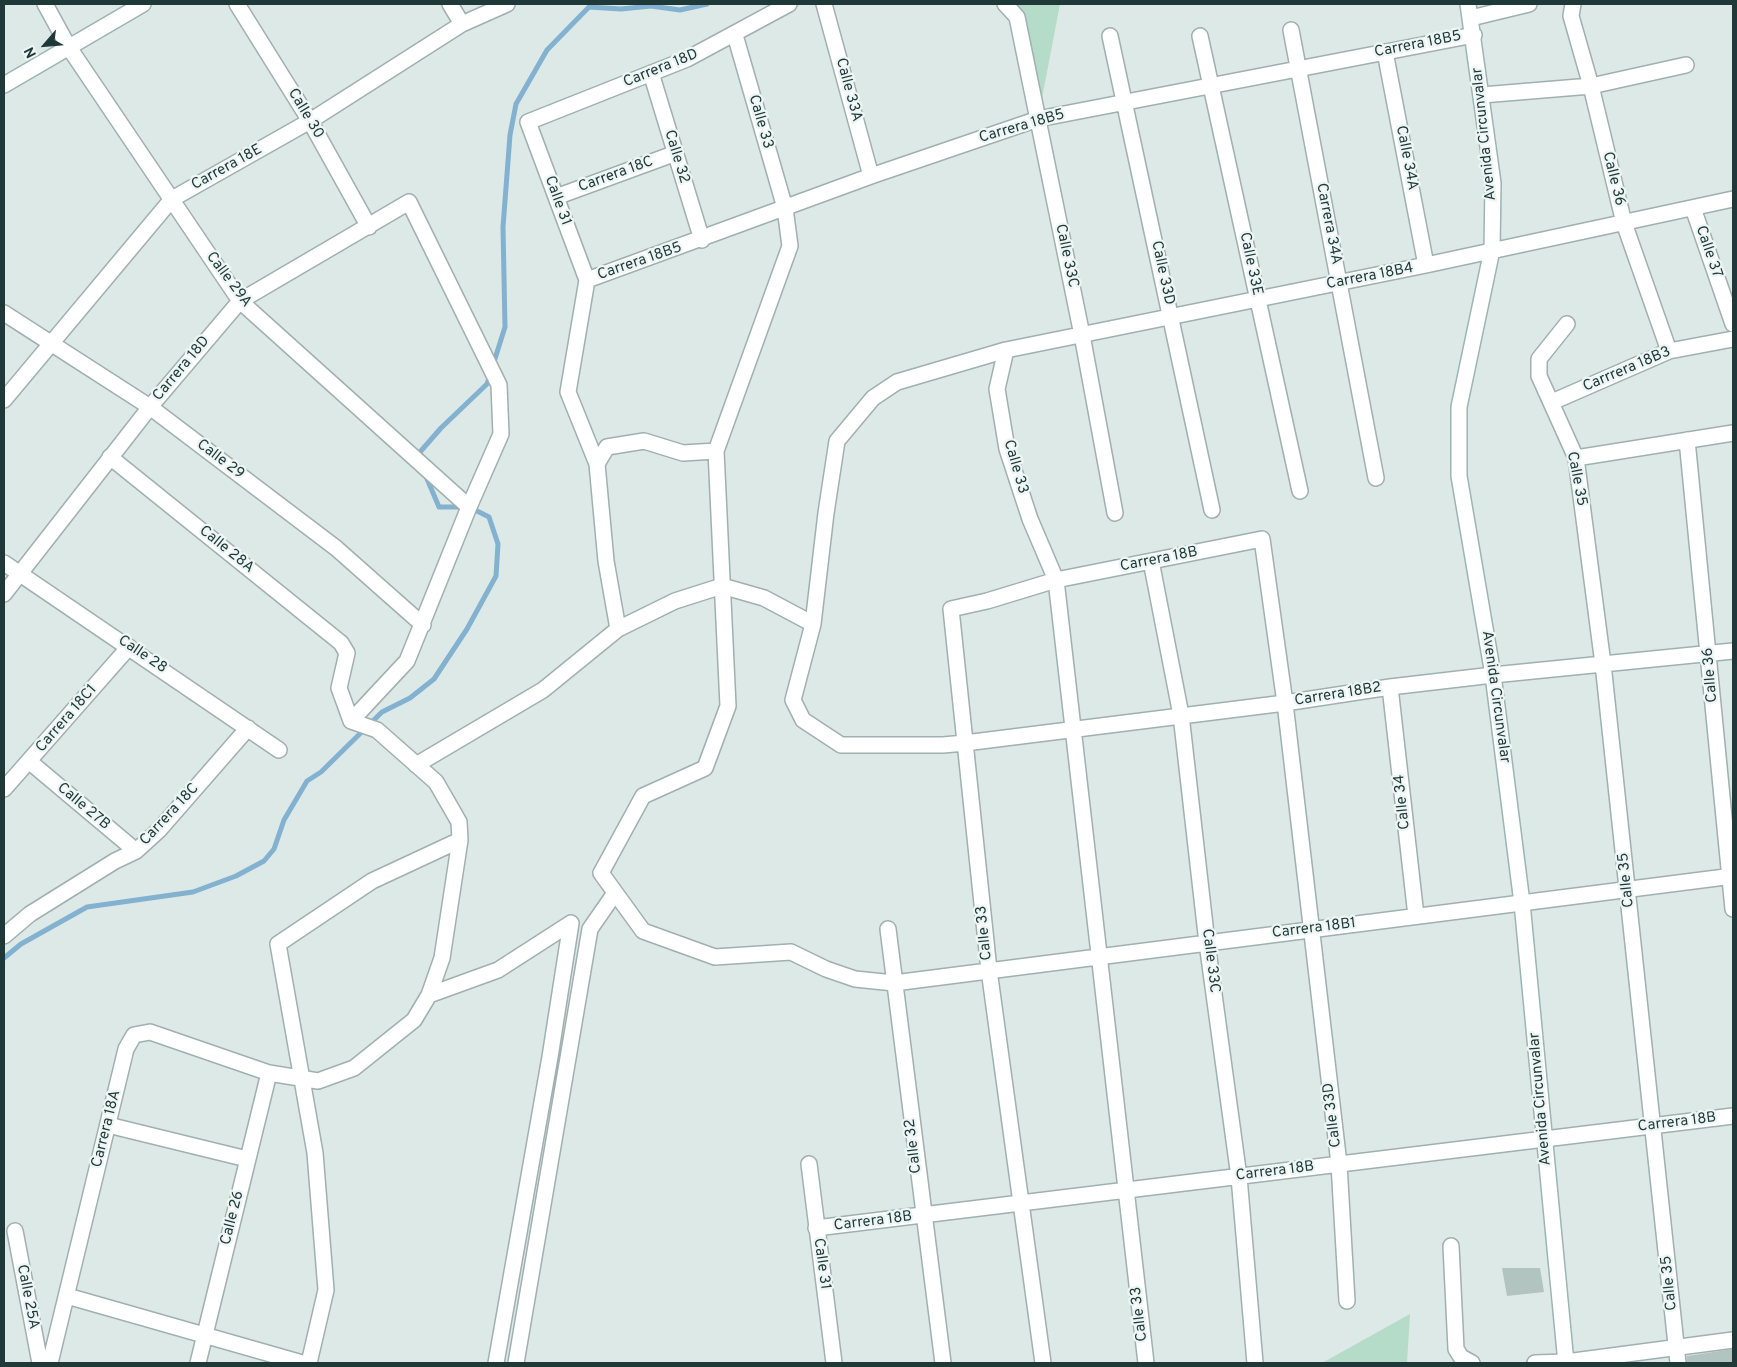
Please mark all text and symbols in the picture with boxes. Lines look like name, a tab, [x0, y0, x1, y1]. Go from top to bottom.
north arrow	[20, 20, 70, 70]
street label: Carrera 18B5	[1373, 28, 1463, 62]
text: N	[21, 44, 41, 60]
street label: Carrera 18D	[621, 46, 701, 92]
street label: Calle 33A	[831, 56, 865, 124]
street label: Avenida Circunvalar	[1469, 67, 1501, 201]
street label: Calle 30	[283, 86, 327, 142]
street label: Calle 33	[744, 93, 776, 151]
street label: Carrera 18B5	[977, 106, 1067, 148]
street label: Calle 34A	[1391, 124, 1421, 192]
street label: Calle 32	[659, 128, 693, 186]
street label: Carrera 18E	[189, 141, 265, 195]
street label: Calle 36	[1598, 150, 1628, 208]
street label: Carrera 18C	[576, 153, 656, 197]
street label: Calle 31	[540, 174, 574, 228]
street label: Carrera 34A	[1311, 182, 1345, 266]
street label: Calle 33C	[1050, 223, 1082, 289]
street label: Calle 37	[1691, 224, 1725, 280]
street label: Calle 33E	[1235, 231, 1265, 297]
street label: Carrera 18B5	[595, 239, 685, 285]
street label: Calle 33D	[1146, 239, 1178, 307]
street label: Calle 29A	[201, 249, 255, 311]
street label: Carrera 18B4	[1325, 260, 1415, 294]
street label: Carrera 18D	[150, 333, 214, 405]
street label: Carrrera 18B3	[1580, 343, 1674, 397]
street label: Calle 29	[193, 436, 247, 484]
street label: Calle 33	[999, 438, 1031, 496]
street label: Calle 35	[1562, 450, 1590, 508]
street label: Calle 28A	[195, 522, 257, 578]
street label: Carrera 18B	[1119, 544, 1199, 576]
street label: Avenida Circunvalar	[1477, 630, 1513, 764]
street label: Calle 28	[114, 632, 170, 678]
street label: Calle 36	[1700, 647, 1722, 703]
street label: Carrera 18B2	[1293, 679, 1383, 711]
street label: Carrera 18C1	[33, 681, 101, 757]
street label: Calle 34	[1391, 774, 1415, 830]
street label: Calle 27B	[53, 780, 113, 834]
street label: Carrera 18C	[137, 780, 203, 850]
street label: Calle 35	[1615, 852, 1639, 908]
street label: Calle 33	[973, 905, 997, 961]
street label: Carrera 18B1	[1271, 915, 1357, 943]
street label: Calle 33C	[1197, 928, 1223, 994]
street label: Avenida Circunvalar	[1526, 1032, 1556, 1166]
street label: Calle 33D	[1320, 1082, 1346, 1148]
street label: Carrera 18A	[89, 1089, 125, 1169]
street label: Carrera 18B	[1637, 1109, 1717, 1137]
street label: Calle 32	[902, 1118, 926, 1174]
street label: Carrera 18B	[1235, 1158, 1315, 1186]
street label: Calle 26	[218, 1189, 248, 1247]
street label: Carrera 18B	[833, 1208, 913, 1236]
street label: Calle 31	[808, 1237, 834, 1291]
street label: Calle 35	[1658, 1255, 1682, 1311]
street label: Calle 25A	[12, 1263, 42, 1331]
street label: Calle 33	[1128, 1286, 1152, 1342]

